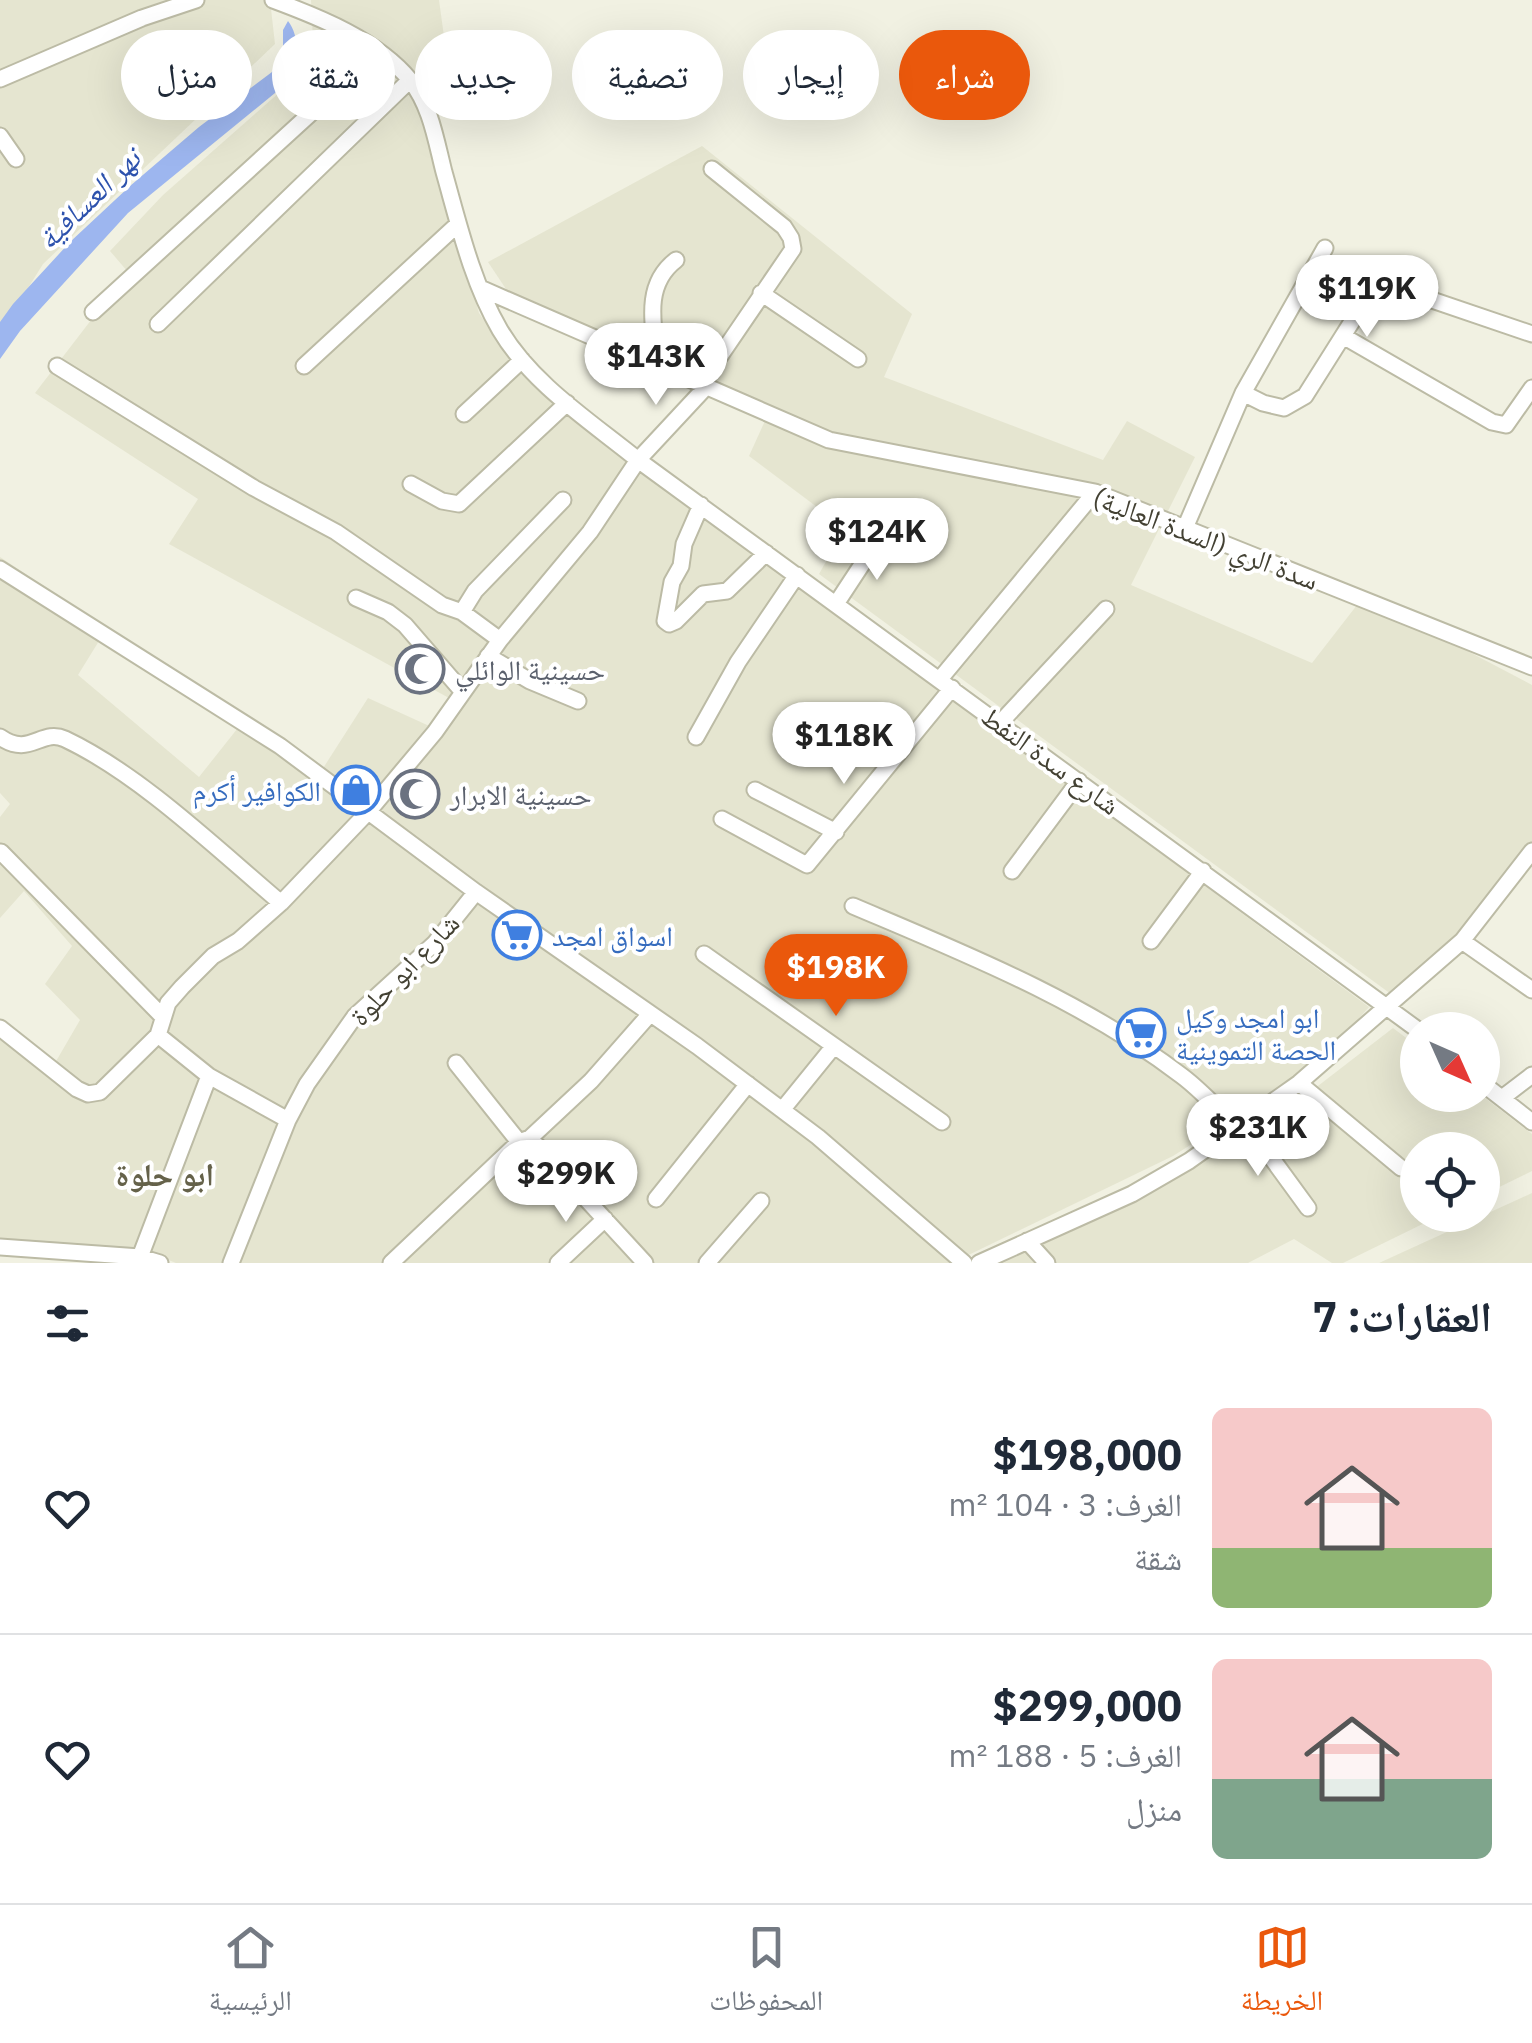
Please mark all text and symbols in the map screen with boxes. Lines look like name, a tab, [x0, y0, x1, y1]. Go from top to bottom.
chip: منزل	[121, 30, 252, 120]
chip: شقة	[272, 30, 395, 120]
chip: جديد	[415, 30, 552, 120]
chip: تصفية	[572, 30, 723, 120]
chip: إيجار	[743, 30, 879, 120]
chip: شراء	[899, 30, 1030, 120]
water label: نهر العسافية	[28, 136, 151, 257]
pin: $119K	[1297, 255, 1437, 340]
text: $119K	[1317, 266, 1417, 308]
pin: $143K	[586, 323, 726, 408]
text: $143K	[606, 334, 706, 376]
street label: سدة الري (السدة العالية)	[1086, 478, 1324, 603]
pin: $124K	[807, 498, 947, 583]
text: $124K	[827, 509, 927, 551]
mosque icon: حسينية الوائلي	[394, 643, 446, 695]
place label: حسينية الوائلي	[455, 651, 605, 693]
street label: شارع سدة النفط	[974, 697, 1128, 823]
pin: $118K	[774, 702, 914, 787]
text: $118K	[794, 713, 894, 755]
shop icon: الكوافير أكرم	[330, 764, 382, 816]
mosque icon: حسينية الابرار	[389, 768, 441, 820]
place label: الكوافير أكرم	[193, 772, 321, 810]
place label: حسينية الابرار	[449, 776, 592, 813]
street label: شارع ابو حلوة	[341, 905, 467, 1033]
supermarket icon: اسواق امجد	[491, 909, 543, 961]
place label: اسواق امجد	[552, 917, 673, 954]
pin: $198K	[766, 934, 906, 1019]
text: $198K	[786, 945, 886, 987]
place label: ابو امجد وكيل الحصة التموينية	[1176, 999, 1336, 1068]
supermarket icon: ابو امجد وكيل الحصة التموينية	[1115, 1007, 1167, 1059]
north arrow	[1400, 1012, 1500, 1112]
map controls	[1400, 1012, 1500, 1232]
pin: $231K	[1188, 1094, 1328, 1179]
text: $231K	[1208, 1105, 1308, 1147]
button: locate	[1400, 1132, 1500, 1232]
pin: $299K	[496, 1140, 636, 1225]
text: $299K	[516, 1151, 616, 1193]
district label: ابو حلوة	[116, 1153, 214, 1195]
text: العقارات: 7	[1312, 1289, 1492, 1344]
icon: filters	[40, 1296, 95, 1351]
text: $198,000	[993, 1427, 1182, 1482]
icon: home	[1292, 1448, 1412, 1568]
icon: heart	[40, 1481, 95, 1536]
text: الغرف: 3 · 104 m²	[948, 1483, 1182, 1525]
text: شقة	[1134, 1537, 1182, 1579]
text: $299,000	[993, 1678, 1182, 1733]
icon: home	[1292, 1699, 1412, 1819]
icon: heart	[40, 1732, 95, 1787]
text: الغرف: 5 · 188 m²	[948, 1734, 1182, 1776]
text: منزل	[1126, 1788, 1182, 1830]
tab: الرئيسية	[209, 1920, 292, 2028]
tab: المحفوظات	[709, 1920, 823, 2028]
tab: الخريطة	[1241, 1920, 1323, 2028]

